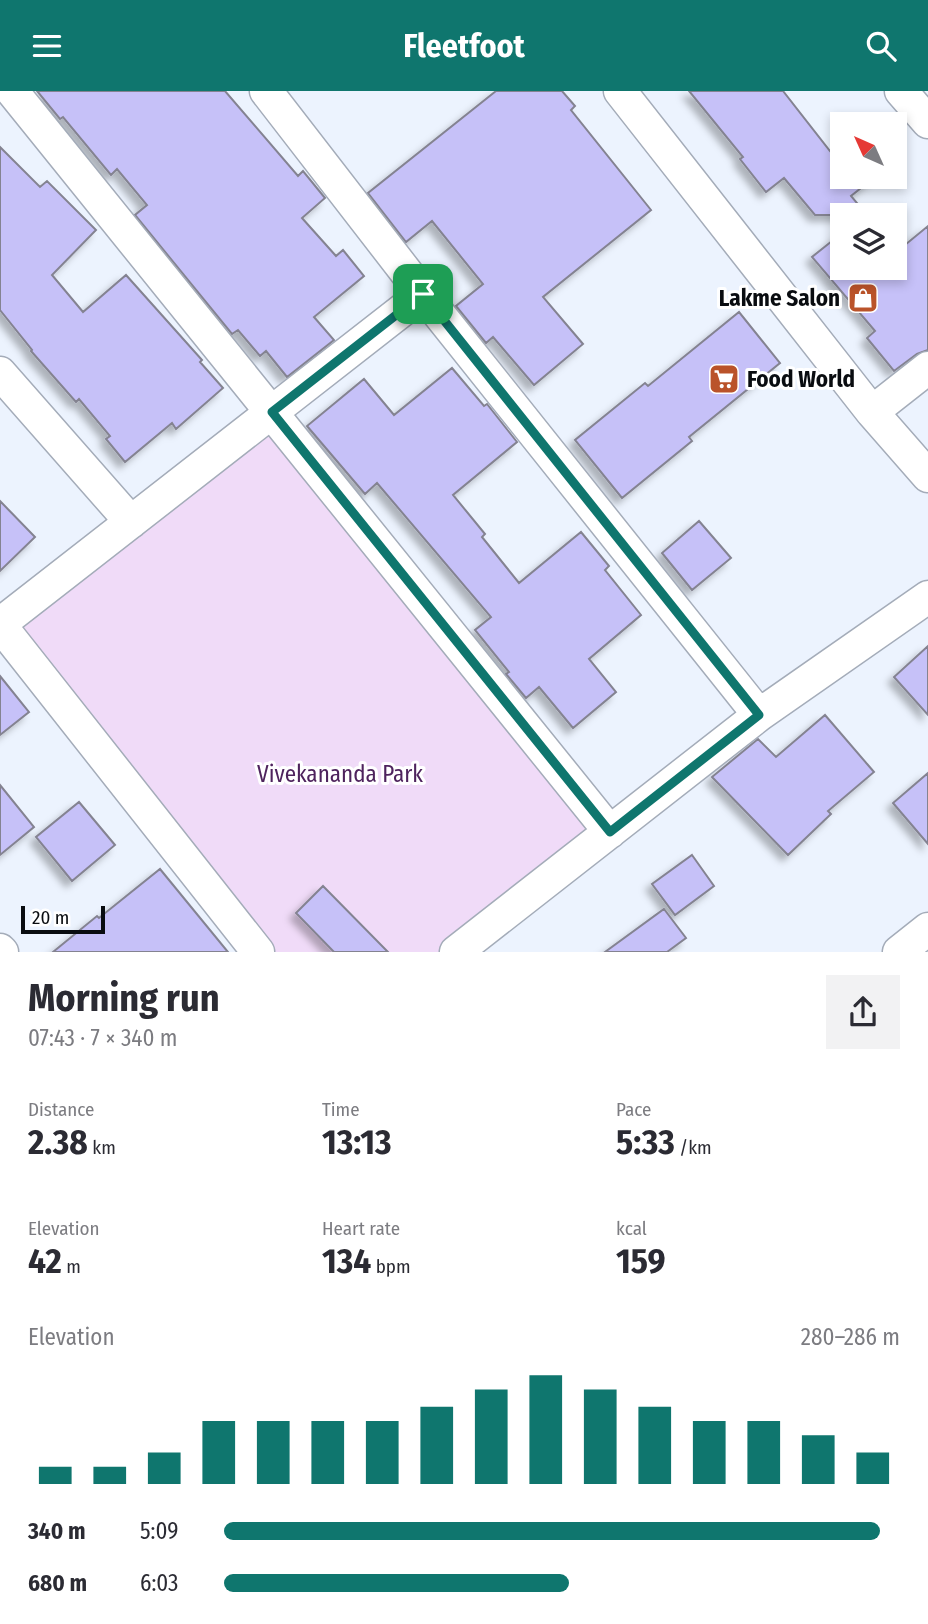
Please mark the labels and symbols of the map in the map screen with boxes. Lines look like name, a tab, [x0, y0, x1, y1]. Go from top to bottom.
north arrow	[830, 112, 906, 189]
pin	[393, 264, 453, 324]
shop icon: Lakme Salon	[846, 281, 880, 315]
place label: Lakme Salon	[719, 284, 840, 312]
supermarket icon: Food World	[707, 362, 741, 396]
place label: Food World	[747, 365, 855, 393]
park label: Vivekananda Park	[257, 760, 423, 788]
scale bar	[21, 903, 105, 935]

